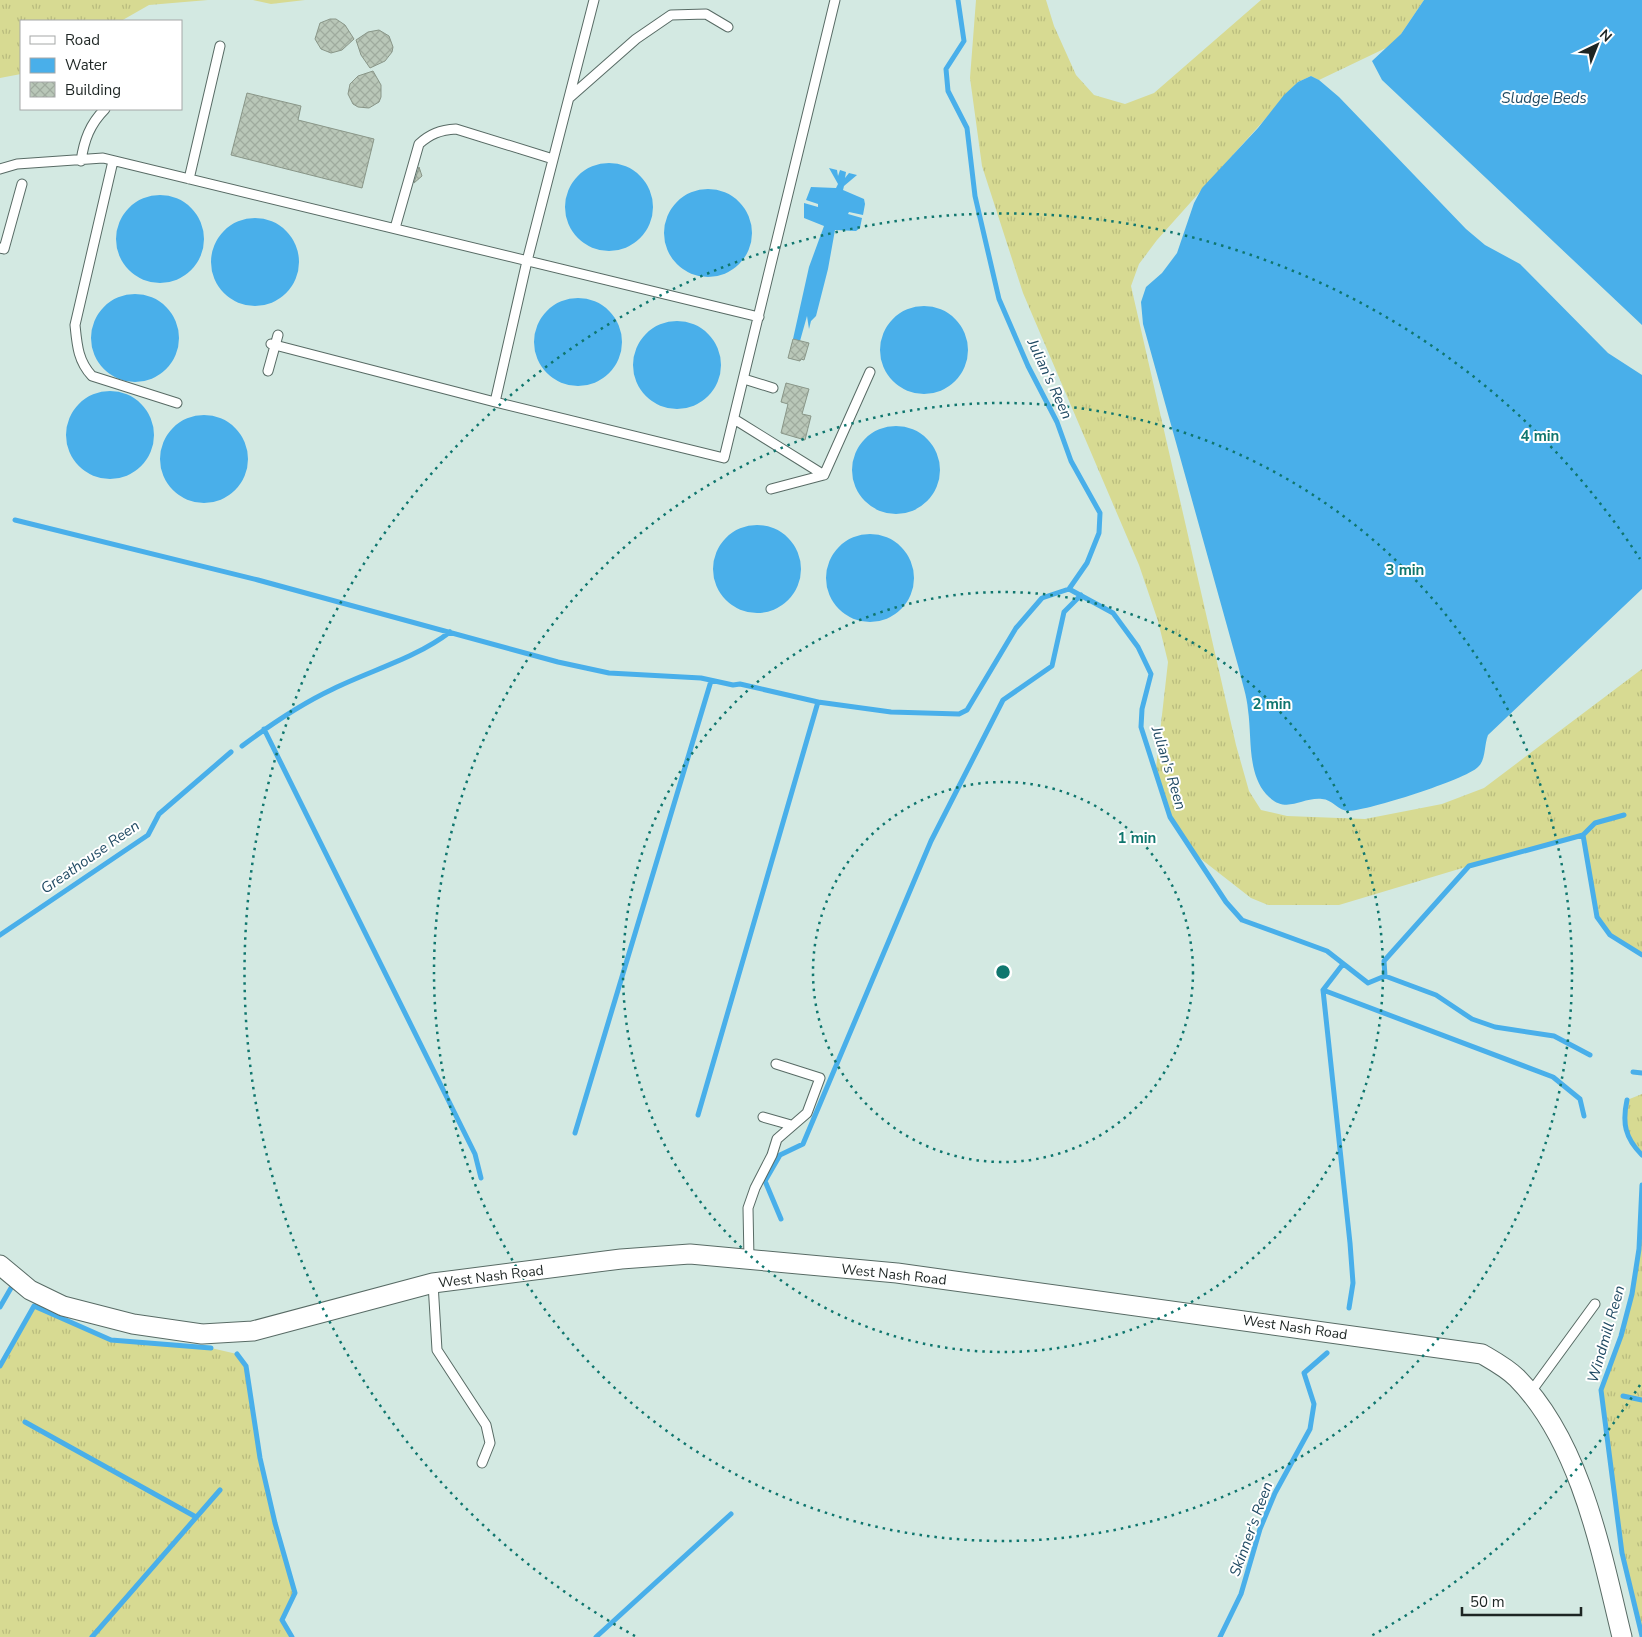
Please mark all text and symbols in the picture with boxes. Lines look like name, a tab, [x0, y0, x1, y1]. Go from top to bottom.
legend	[20, 20, 182, 110]
north arrow	[1572, 20, 1622, 70]
text: N	[1595, 25, 1616, 46]
text: Road	[65, 30, 100, 50]
text: Water	[65, 55, 108, 75]
text: Building	[65, 80, 121, 100]
water label: Sludge Beds	[1501, 88, 1587, 108]
water label: Julian's Reen	[1022, 335, 1077, 422]
text: 4 min	[1521, 426, 1559, 446]
text: 3 min	[1386, 560, 1424, 580]
text: 2 min	[1253, 694, 1291, 714]
water label: Julian's Reen	[1147, 723, 1191, 812]
water label: Greathouse Reen	[37, 816, 143, 898]
text: 1 min	[1118, 828, 1156, 848]
centre of rings	[994, 963, 1012, 981]
street label: West Nash Road	[840, 1260, 948, 1289]
street label: West Nash Road	[437, 1261, 545, 1292]
water label: Windmill Reen	[1583, 1283, 1629, 1385]
street label: West Nash Road	[1241, 1311, 1349, 1344]
water label: Skinner's Reen	[1225, 1479, 1277, 1579]
scale bar	[1462, 1584, 1581, 1616]
text: 50 m	[1470, 1592, 1505, 1612]

